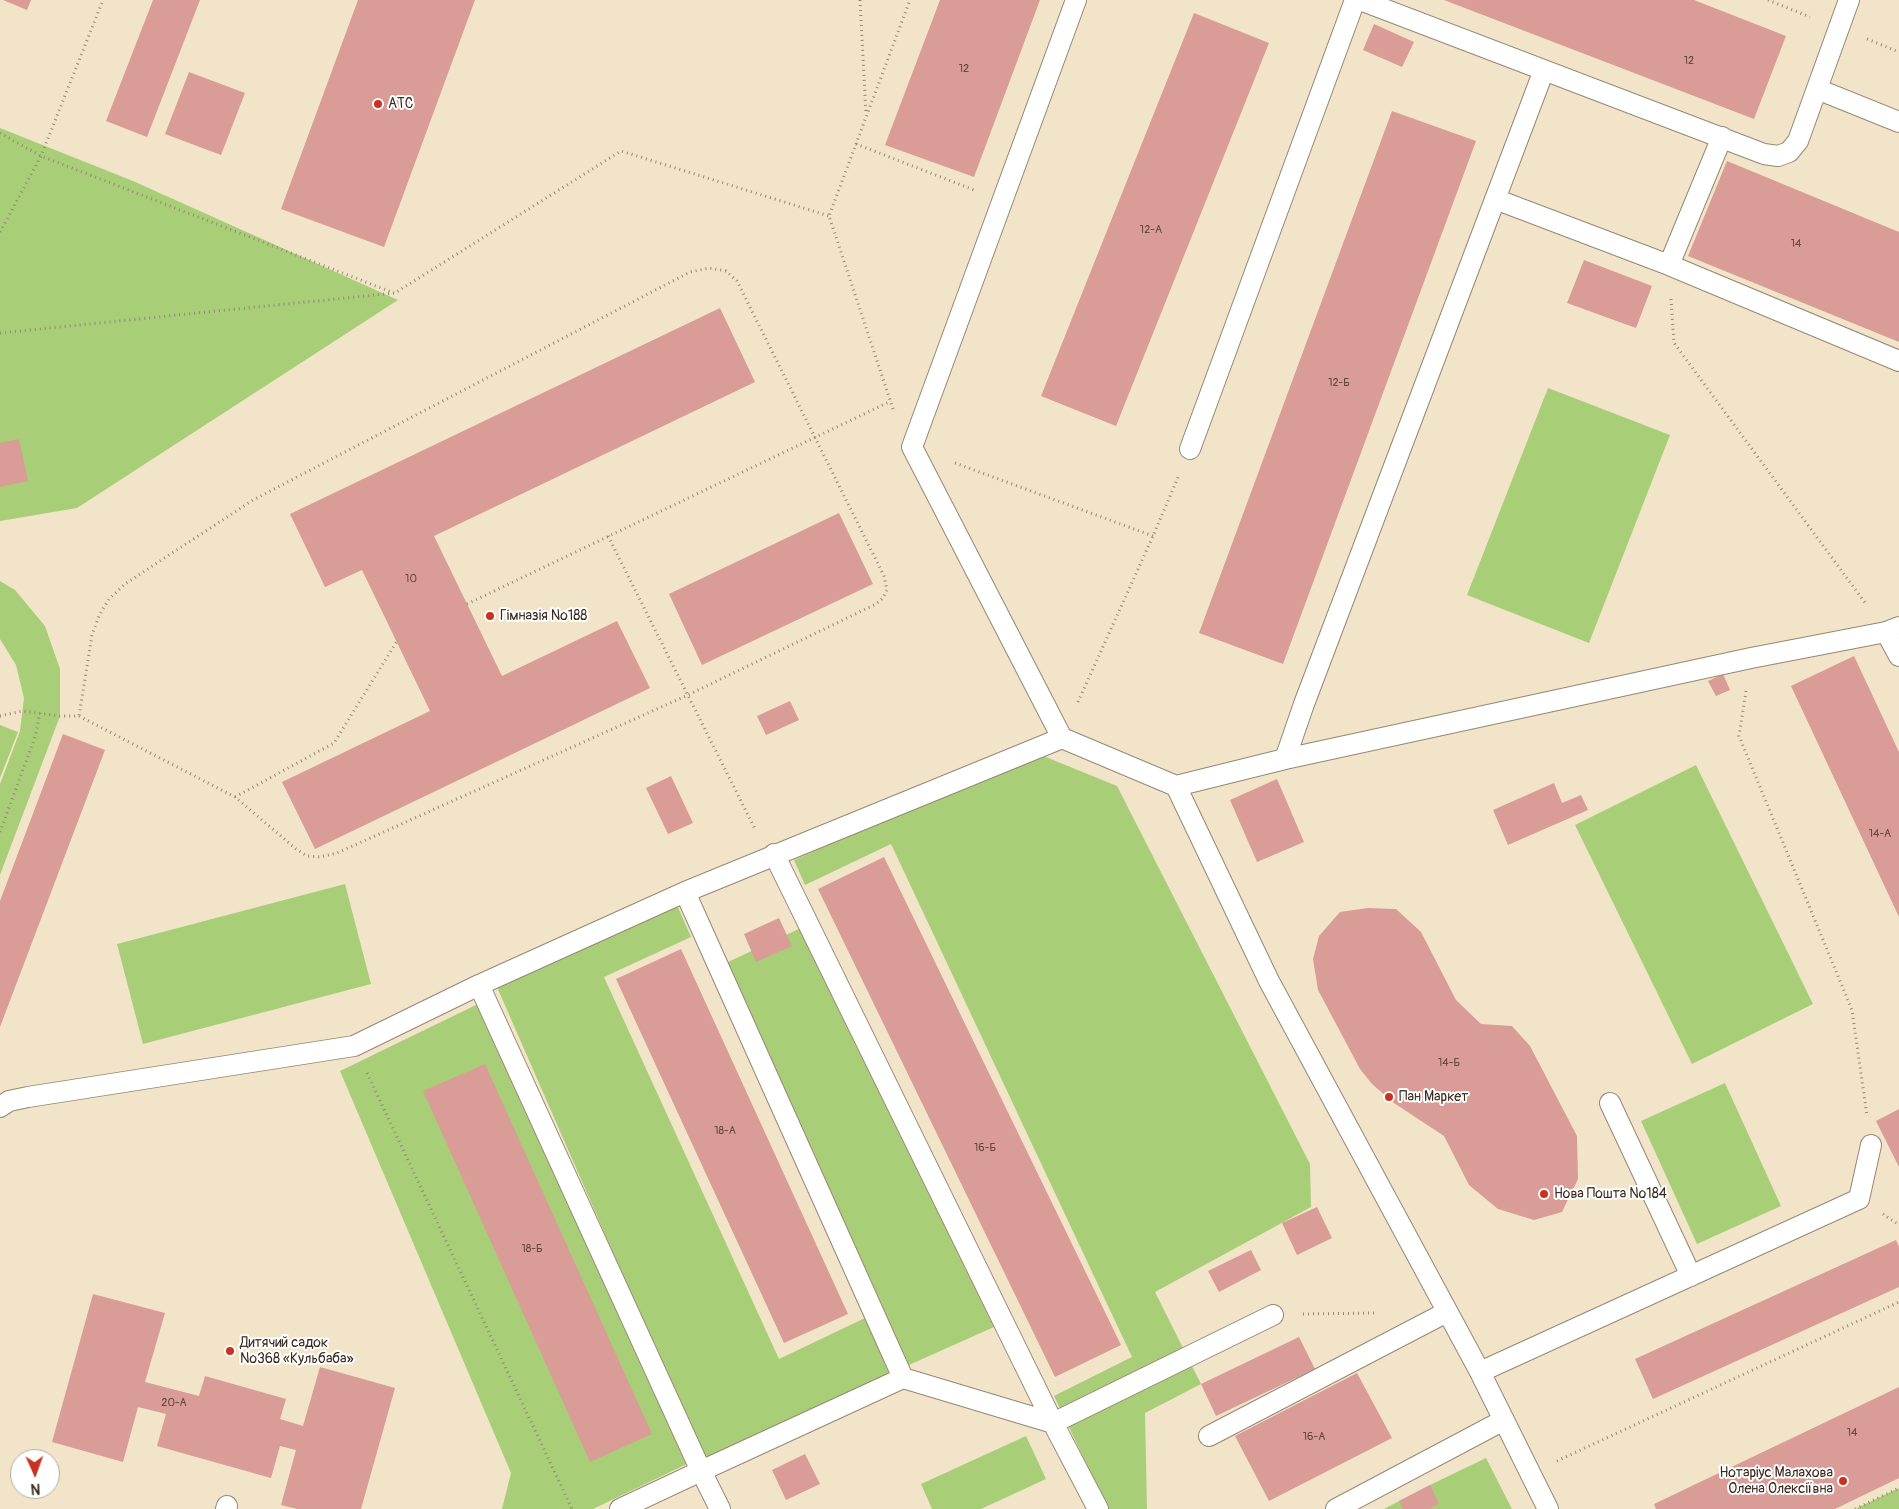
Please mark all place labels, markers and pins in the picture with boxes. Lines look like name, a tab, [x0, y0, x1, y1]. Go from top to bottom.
place label: АТС	[388, 96, 413, 112]
marker: АТС	[372, 98, 384, 110]
place label: Гімназія №188	[500, 608, 587, 624]
marker: Гімназія №188	[484, 610, 496, 622]
place label: Пан Маркет	[1399, 1089, 1468, 1105]
marker: Пан Маркет	[1383, 1091, 1395, 1103]
place label: Нова Пошта №184	[1554, 1186, 1667, 1202]
marker: Нова Пошта №184	[1538, 1188, 1550, 1200]
place label: Дитячий садок №368 «Кульбаба»	[240, 1335, 354, 1368]
marker: Дитячий садок №368 «Кульбаба»	[224, 1345, 236, 1357]
place label: Нотаріус Малахова Олена Олексіївна	[1719, 1465, 1833, 1498]
marker: Нотаріус Малахова Олена Олексіївна	[1837, 1475, 1849, 1487]

